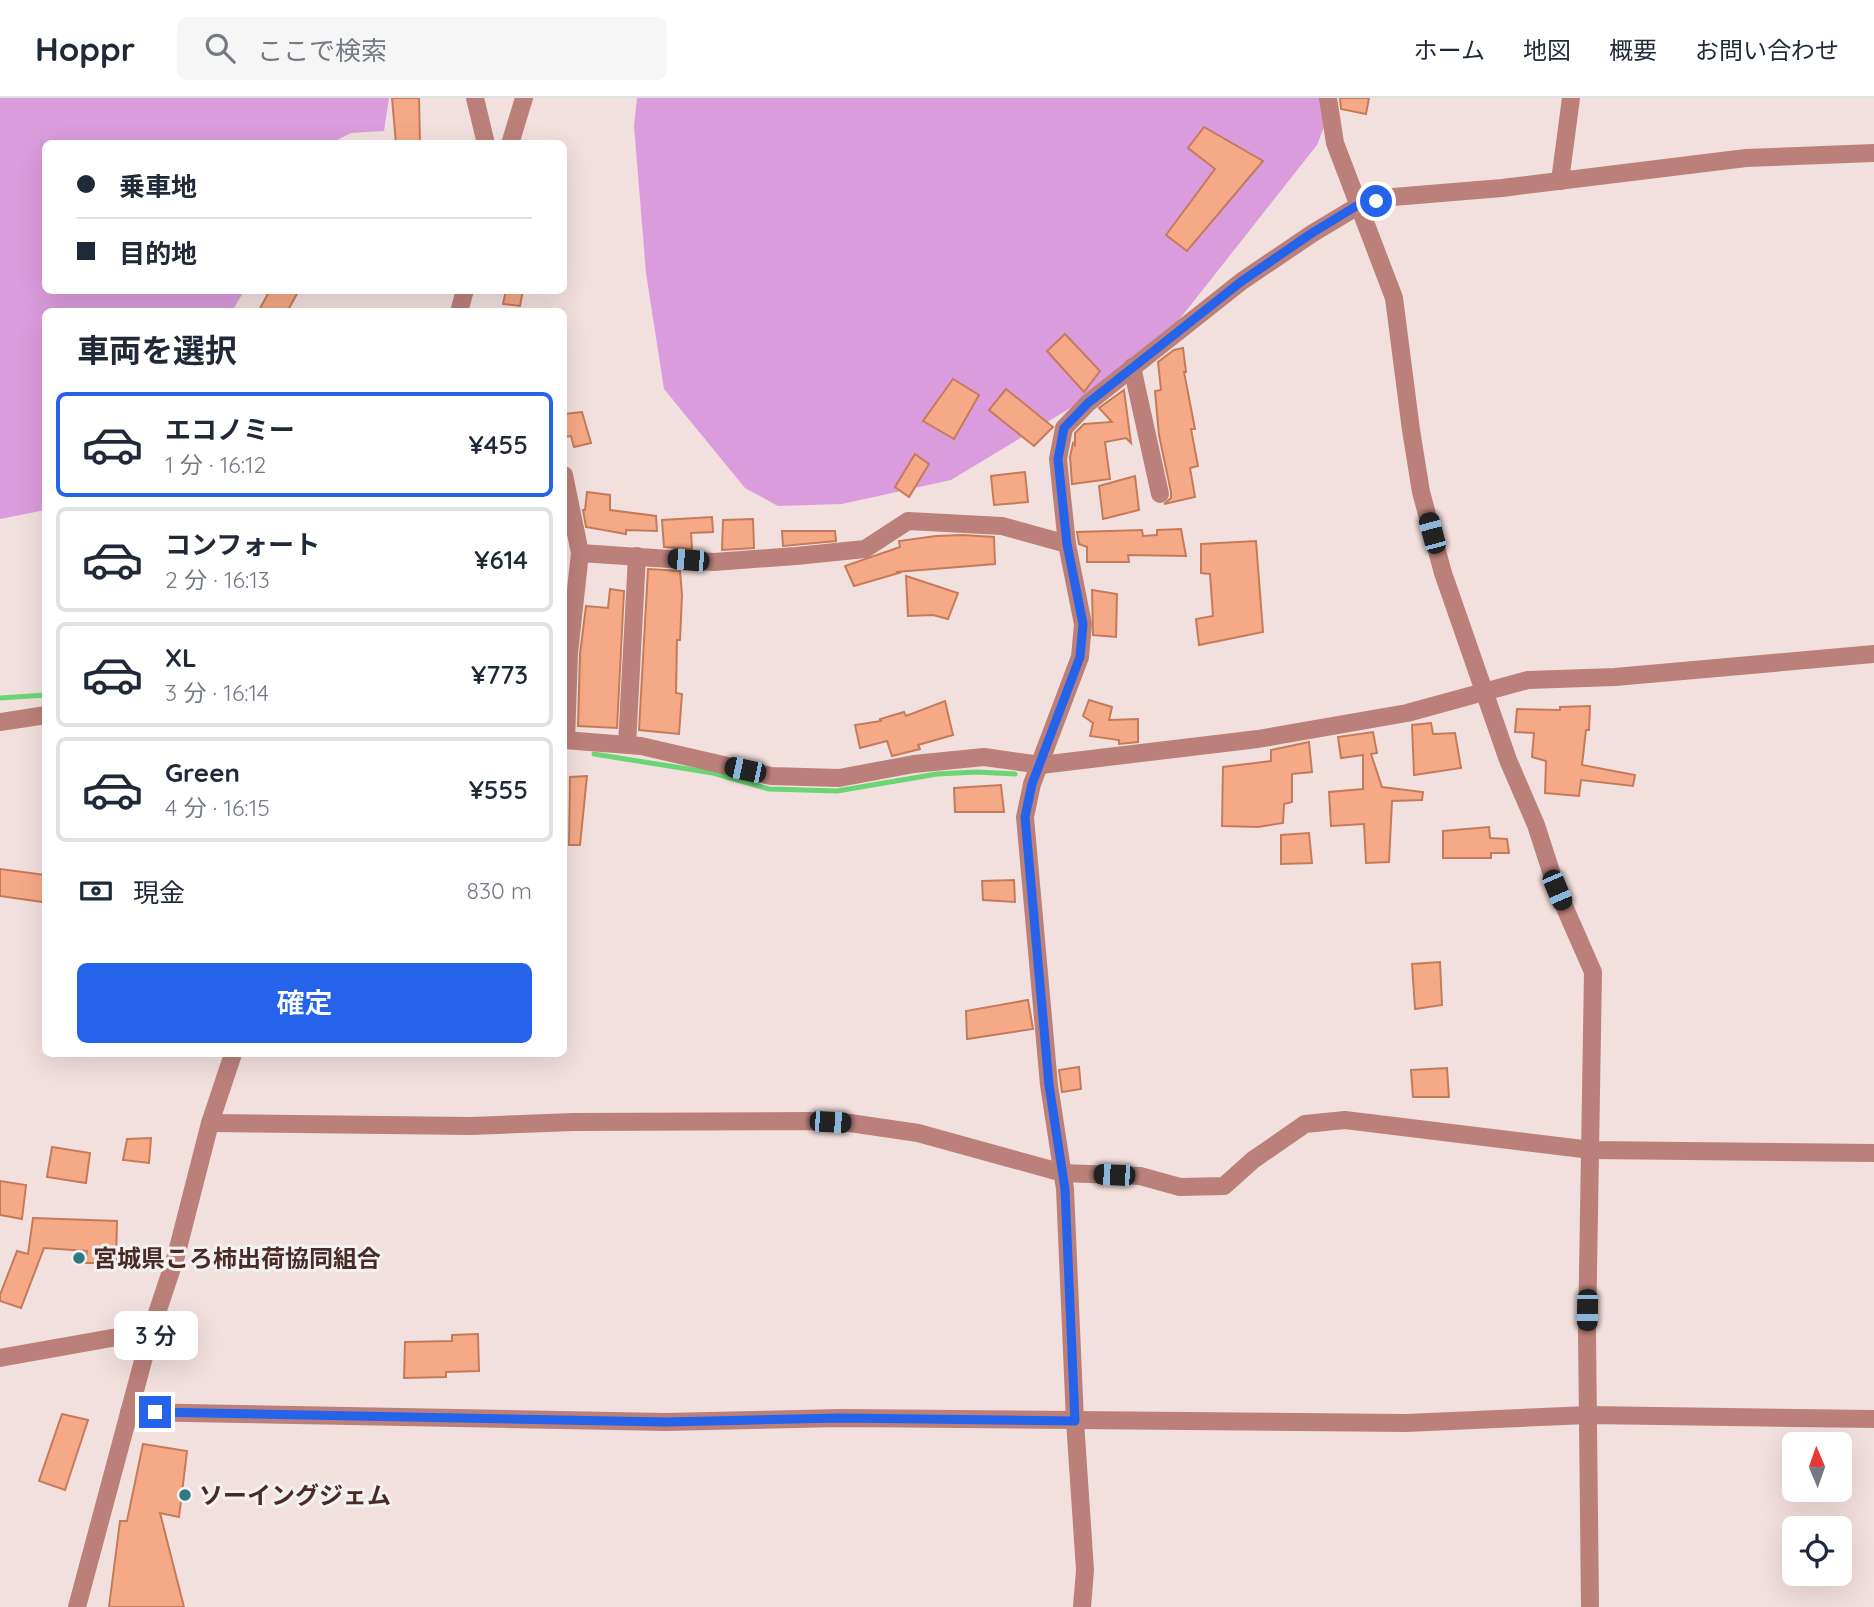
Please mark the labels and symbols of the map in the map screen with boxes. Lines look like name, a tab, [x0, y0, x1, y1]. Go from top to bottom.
route start	[1360, 185, 1392, 217]
car	[1417, 510, 1448, 556]
car	[667, 548, 710, 572]
car	[723, 755, 768, 785]
car	[1540, 867, 1575, 913]
car	[809, 1110, 852, 1134]
car	[1093, 1164, 1136, 1186]
place label: 宮城県ころ柿出荷協同組合	[93, 1243, 381, 1273]
marker: 宮城県ころ柿出荷協同組合	[71, 1250, 87, 1266]
car	[1577, 1289, 1598, 1331]
callout: 3 分	[113, 1310, 197, 1360]
route end	[139, 1396, 171, 1428]
north arrow	[1782, 1432, 1852, 1502]
place label: ソーイングジェム	[199, 1480, 391, 1510]
marker: ソーイングジェム	[177, 1487, 193, 1503]

